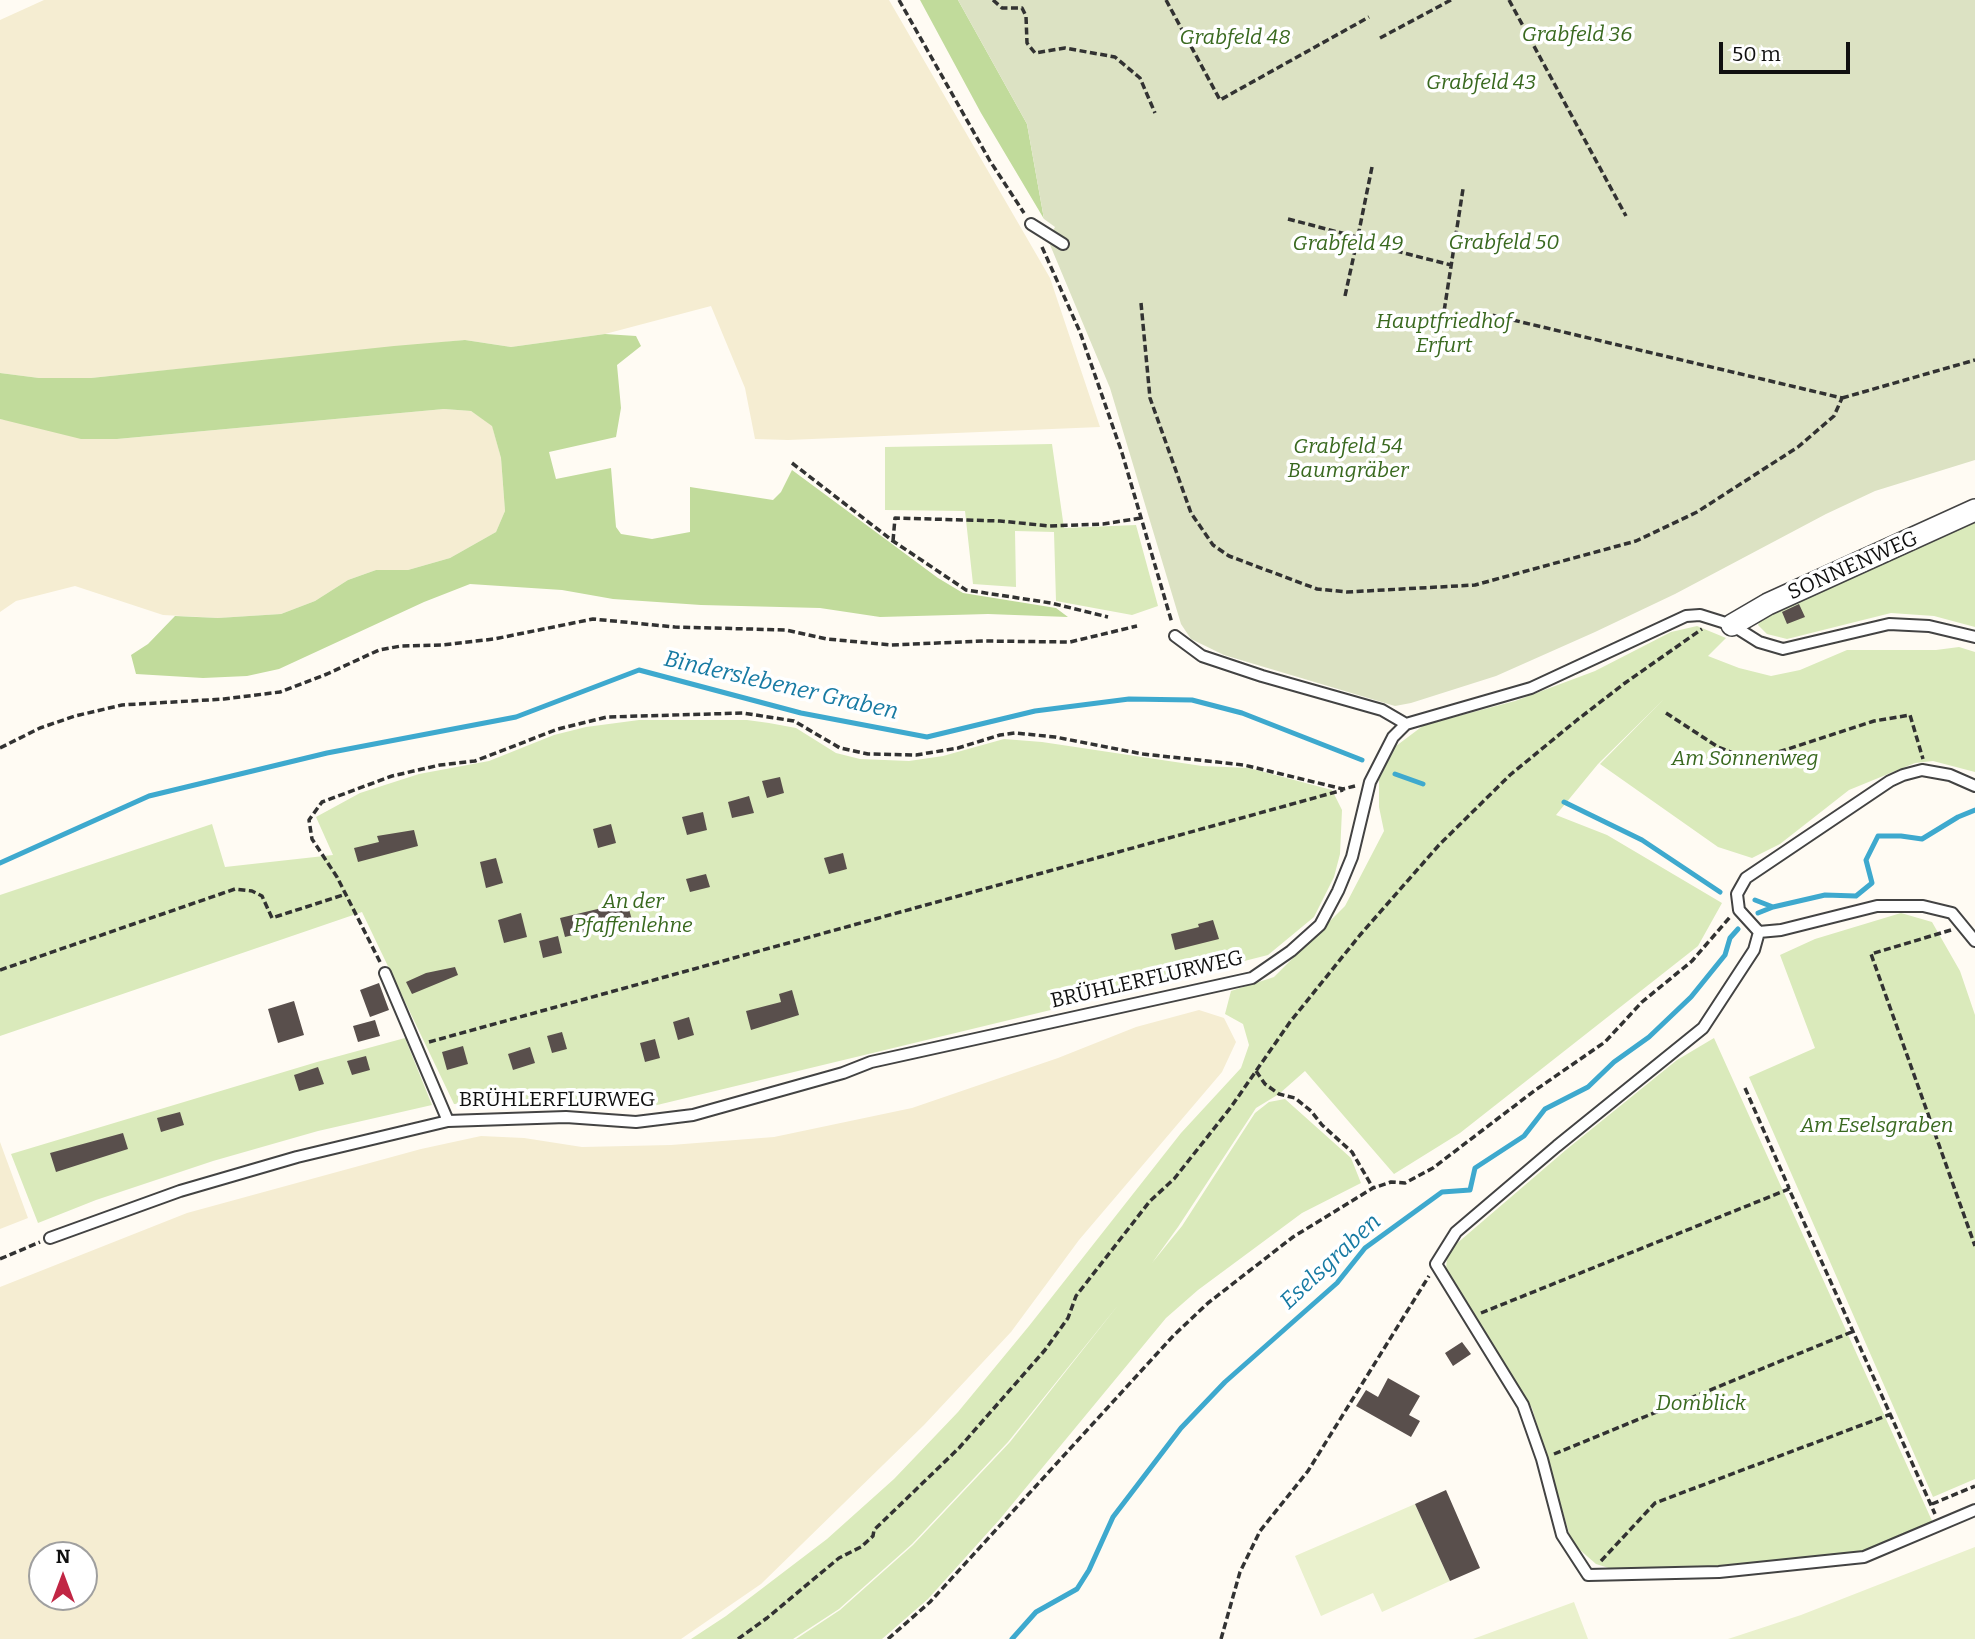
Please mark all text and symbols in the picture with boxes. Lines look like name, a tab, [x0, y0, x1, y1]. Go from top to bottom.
park label: Grabfeld 36	[1522, 22, 1632, 48]
park label: Grabfeld 48	[1180, 25, 1290, 51]
scale bar	[1723, 28, 1854, 72]
text: 50 m	[1732, 41, 1781, 67]
park label: Grabfeld 43	[1426, 70, 1536, 96]
park label: Grabfeld 50	[1448, 230, 1560, 256]
park label: Grabfeld 49	[1293, 231, 1403, 257]
park label: Hauptfriedhof Erfurt	[1376, 309, 1512, 359]
park label: Grabfeld 54 Baumgräber	[1288, 434, 1408, 484]
street label: SONNENWEG	[1784, 526, 1922, 606]
water label: Binderslebener Graben	[661, 646, 901, 726]
park label: Am Sonnenweg	[1672, 746, 1818, 772]
park label: An der Pfaffenlehne	[573, 889, 693, 939]
street label: BRÜHLERFLURWEG	[1048, 946, 1246, 1014]
street label: BRÜHLERFLURWEG	[459, 1087, 655, 1113]
park label: Am Eselsgraben	[1800, 1113, 1954, 1139]
water label: Eselsgraben	[1275, 1208, 1387, 1316]
park label: Domblick	[1656, 1391, 1746, 1417]
north arrow	[28, 1541, 98, 1611]
text: N	[56, 1545, 70, 1568]

